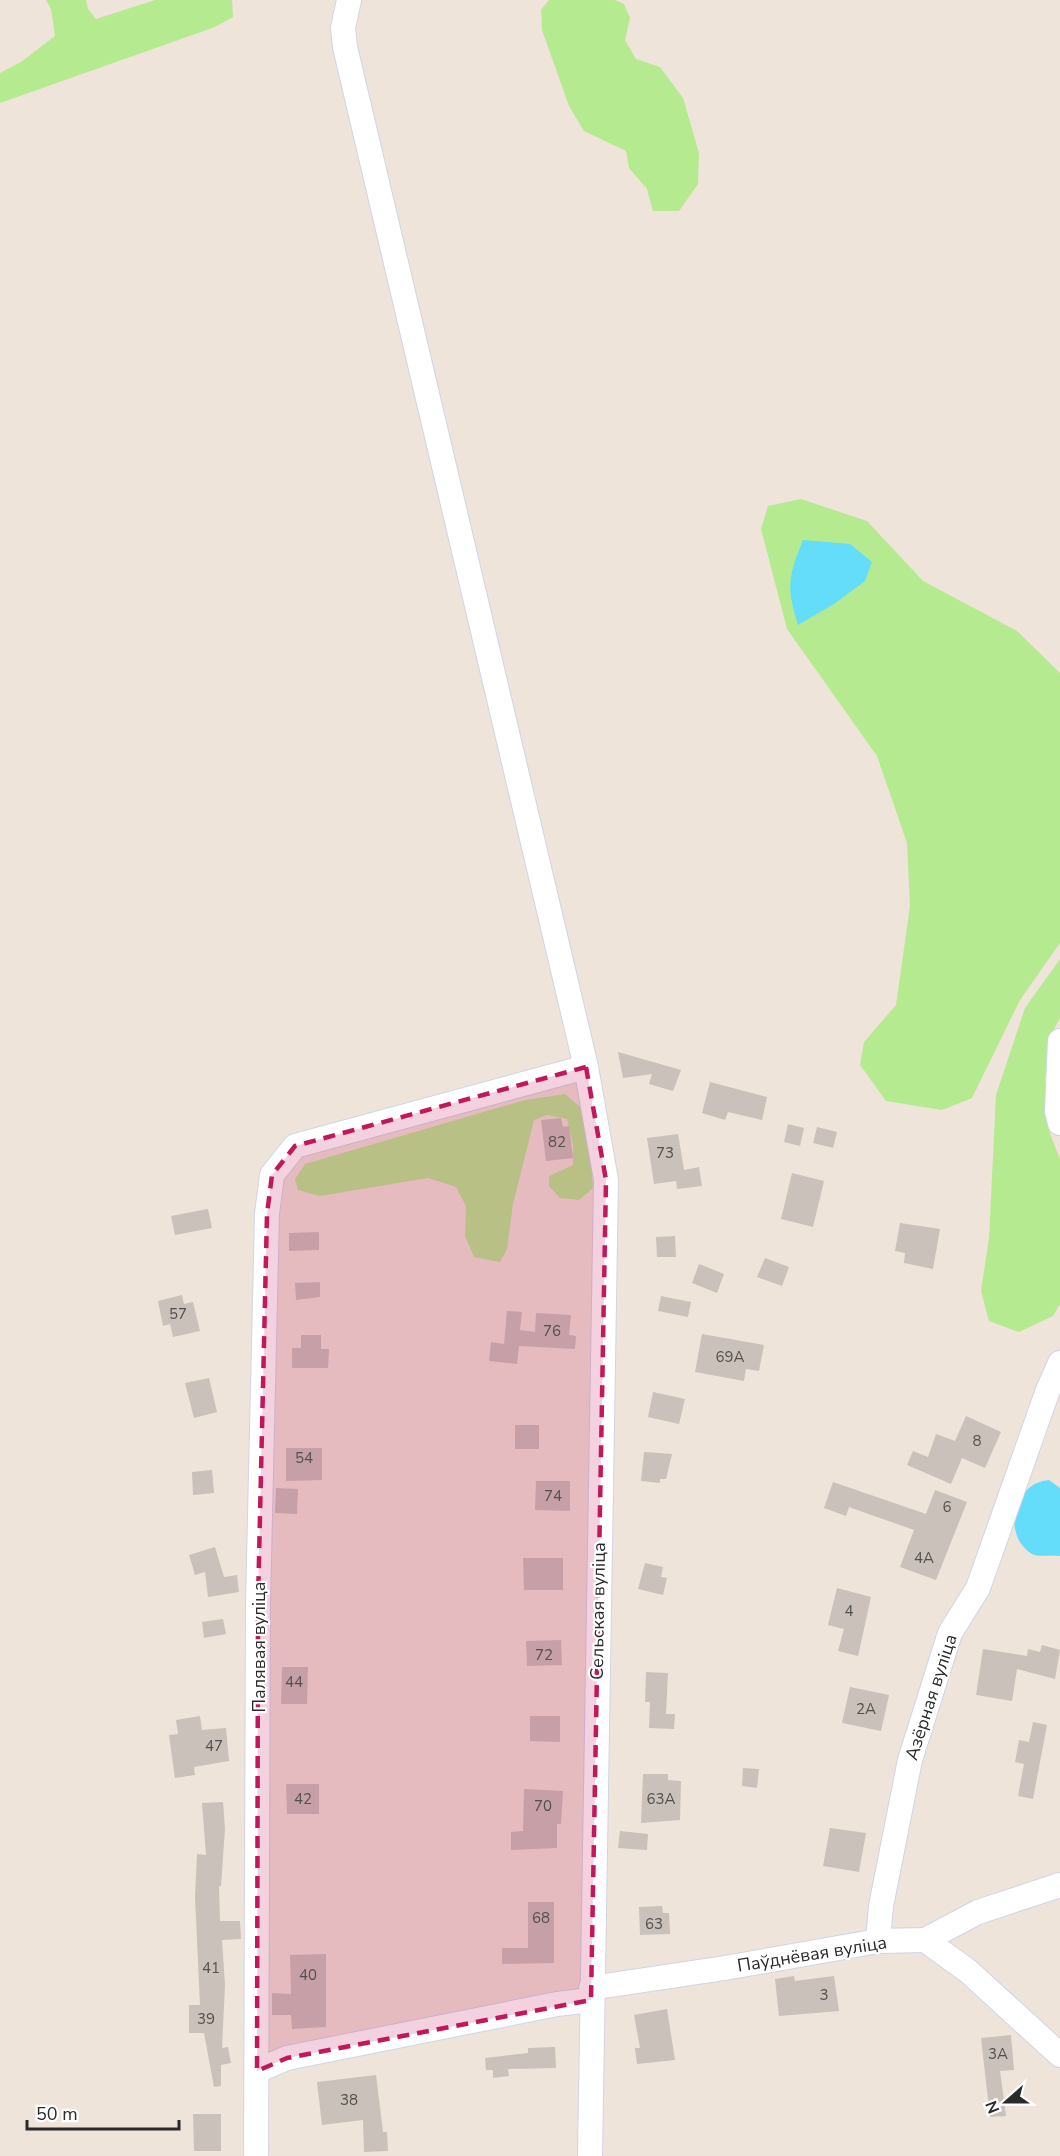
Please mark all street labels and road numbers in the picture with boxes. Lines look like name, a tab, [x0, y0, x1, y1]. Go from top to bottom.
street label: Сельская вуліца	[585, 1542, 611, 1680]
street label: Палявая вуліца	[247, 1581, 271, 1713]
street label: Азёрная вуліца	[899, 1631, 963, 1763]
street label: Паўднёвая вуліца	[735, 1930, 889, 1978]

